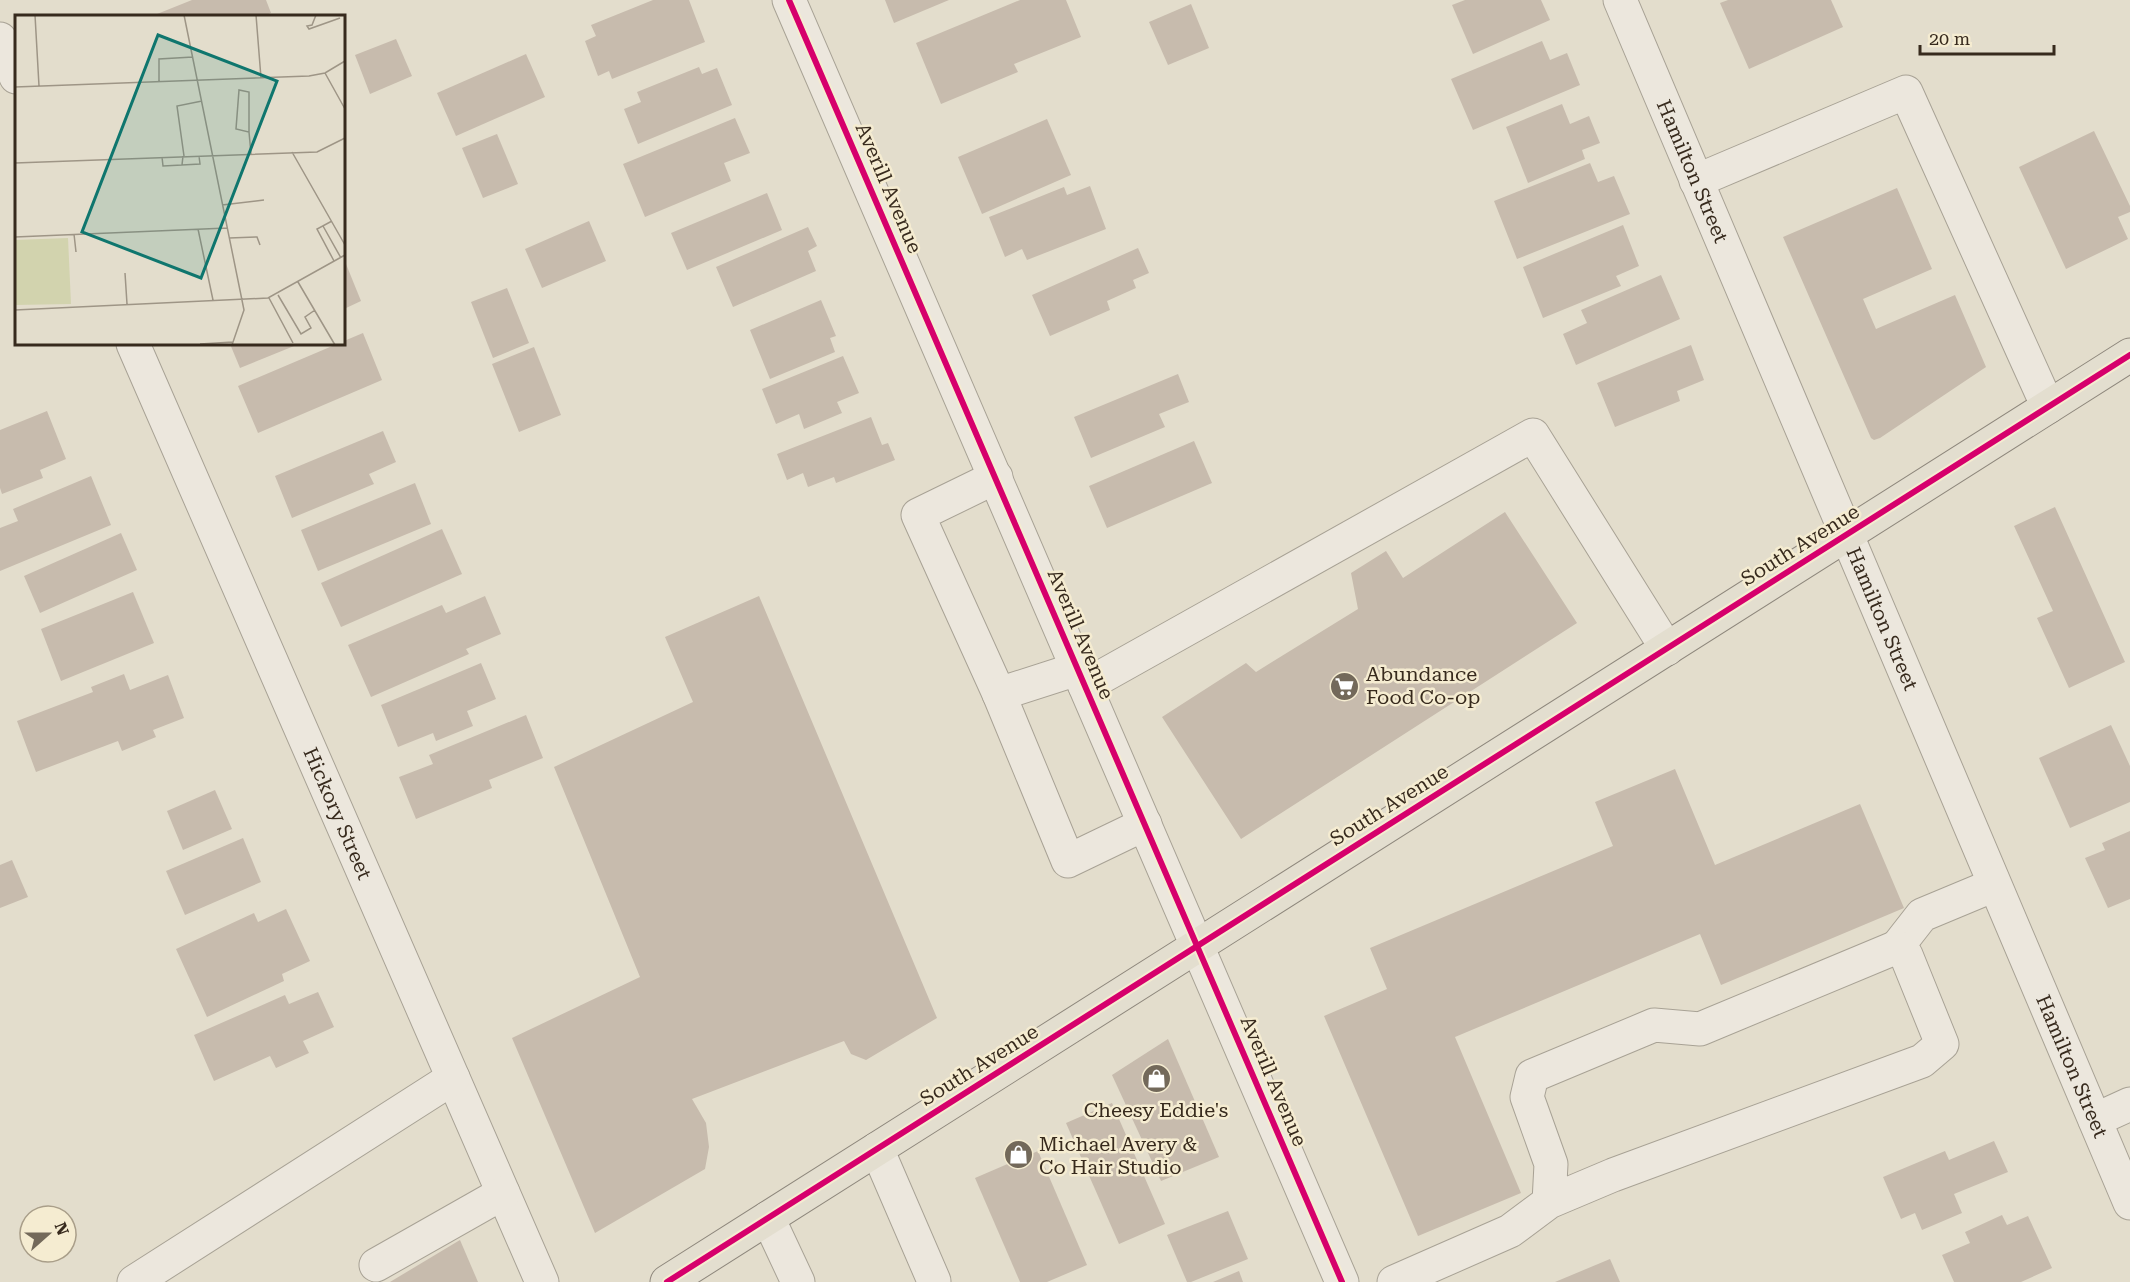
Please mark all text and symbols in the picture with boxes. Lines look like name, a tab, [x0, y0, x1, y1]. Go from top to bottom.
inset map	[15, 15, 345, 345]
scale bar	[1920, 18, 2054, 56]
text: 20 m	[1929, 28, 1970, 49]
street label: Hamilton Street	[1652, 96, 1734, 247]
street label: Averill Avenue	[851, 119, 927, 257]
street label: South Avenue	[1737, 499, 1863, 591]
street label: Hamilton Street	[1841, 544, 1923, 694]
street label: Averill Avenue	[1043, 565, 1119, 703]
place label: Abundance Food Co-op	[1366, 662, 1480, 709]
supermarket icon: Abundance Food Co-op	[1329, 670, 1361, 702]
street label: Hickory Street	[298, 744, 377, 883]
street label: South Avenue	[1326, 759, 1452, 851]
street label: Hamilton Street	[2031, 991, 2113, 1142]
street label: Averill Avenue	[1236, 1012, 1312, 1150]
street label: South Avenue	[916, 1019, 1042, 1111]
shop icon: Cheesy Eddie's	[1140, 1063, 1172, 1095]
place label: Cheesy Eddie's	[1084, 1098, 1228, 1122]
place label: Michael Avery & Co Hair Studio	[1039, 1132, 1197, 1179]
shop icon: Michael Avery & Co Hair Studio	[1002, 1139, 1034, 1171]
north arrow	[18, 1204, 78, 1264]
text: N	[50, 1220, 73, 1238]

